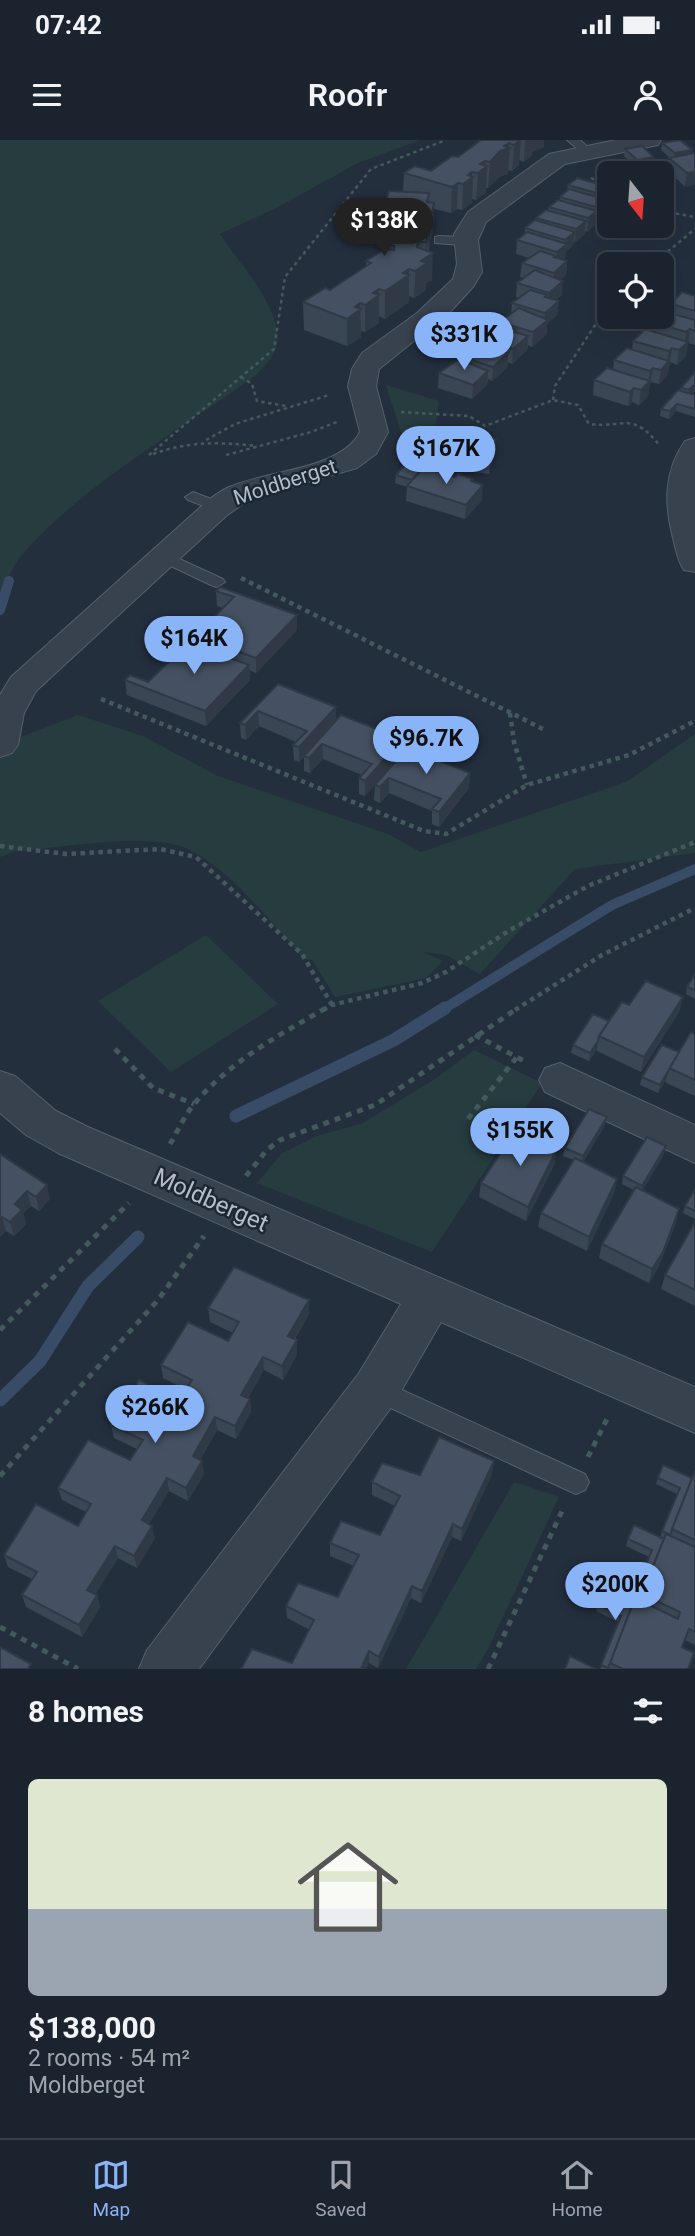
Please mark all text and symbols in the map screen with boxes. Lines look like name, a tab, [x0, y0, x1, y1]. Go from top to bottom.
text: 07:42	[35, 10, 102, 40]
icon: menu	[28, 76, 66, 114]
text: Roofr	[308, 76, 387, 114]
icon: person	[629, 76, 667, 114]
north arrow	[597, 161, 674, 238]
map controls	[597, 161, 674, 329]
pin: $138K	[335, 198, 433, 258]
text: $138K	[350, 207, 418, 234]
button: locate	[597, 252, 674, 329]
pin: $331K	[415, 313, 513, 372]
text: $331K	[430, 321, 498, 348]
pin: $167K	[397, 426, 495, 486]
text: $167K	[412, 435, 480, 462]
street label: Moldberget	[230, 454, 340, 510]
pin: $164K	[145, 616, 243, 676]
text: $164K	[160, 625, 228, 652]
pin: $96.7K	[369, 716, 483, 776]
text: $96.7K	[389, 725, 463, 752]
pin: $155K	[471, 1108, 569, 1168]
text: $155K	[486, 1117, 554, 1144]
street label: Moldberget	[149, 1162, 273, 1238]
pin: $266K	[106, 1386, 204, 1445]
text: $266K	[121, 1394, 189, 1421]
pin: $200K	[566, 1562, 664, 1622]
text: $200K	[581, 1571, 649, 1598]
icon: filters	[629, 1692, 667, 1730]
text: 8 homes	[28, 1694, 144, 1729]
icon: home	[285, 1824, 411, 1950]
text: $138,000	[28, 2010, 156, 2045]
text: 2 rooms · 54 m²	[28, 2045, 190, 2072]
text: Moldberget	[28, 2072, 145, 2099]
tab: Map	[92, 2156, 130, 2221]
tab: Saved	[315, 2156, 367, 2221]
tab: Home	[551, 2156, 603, 2221]

